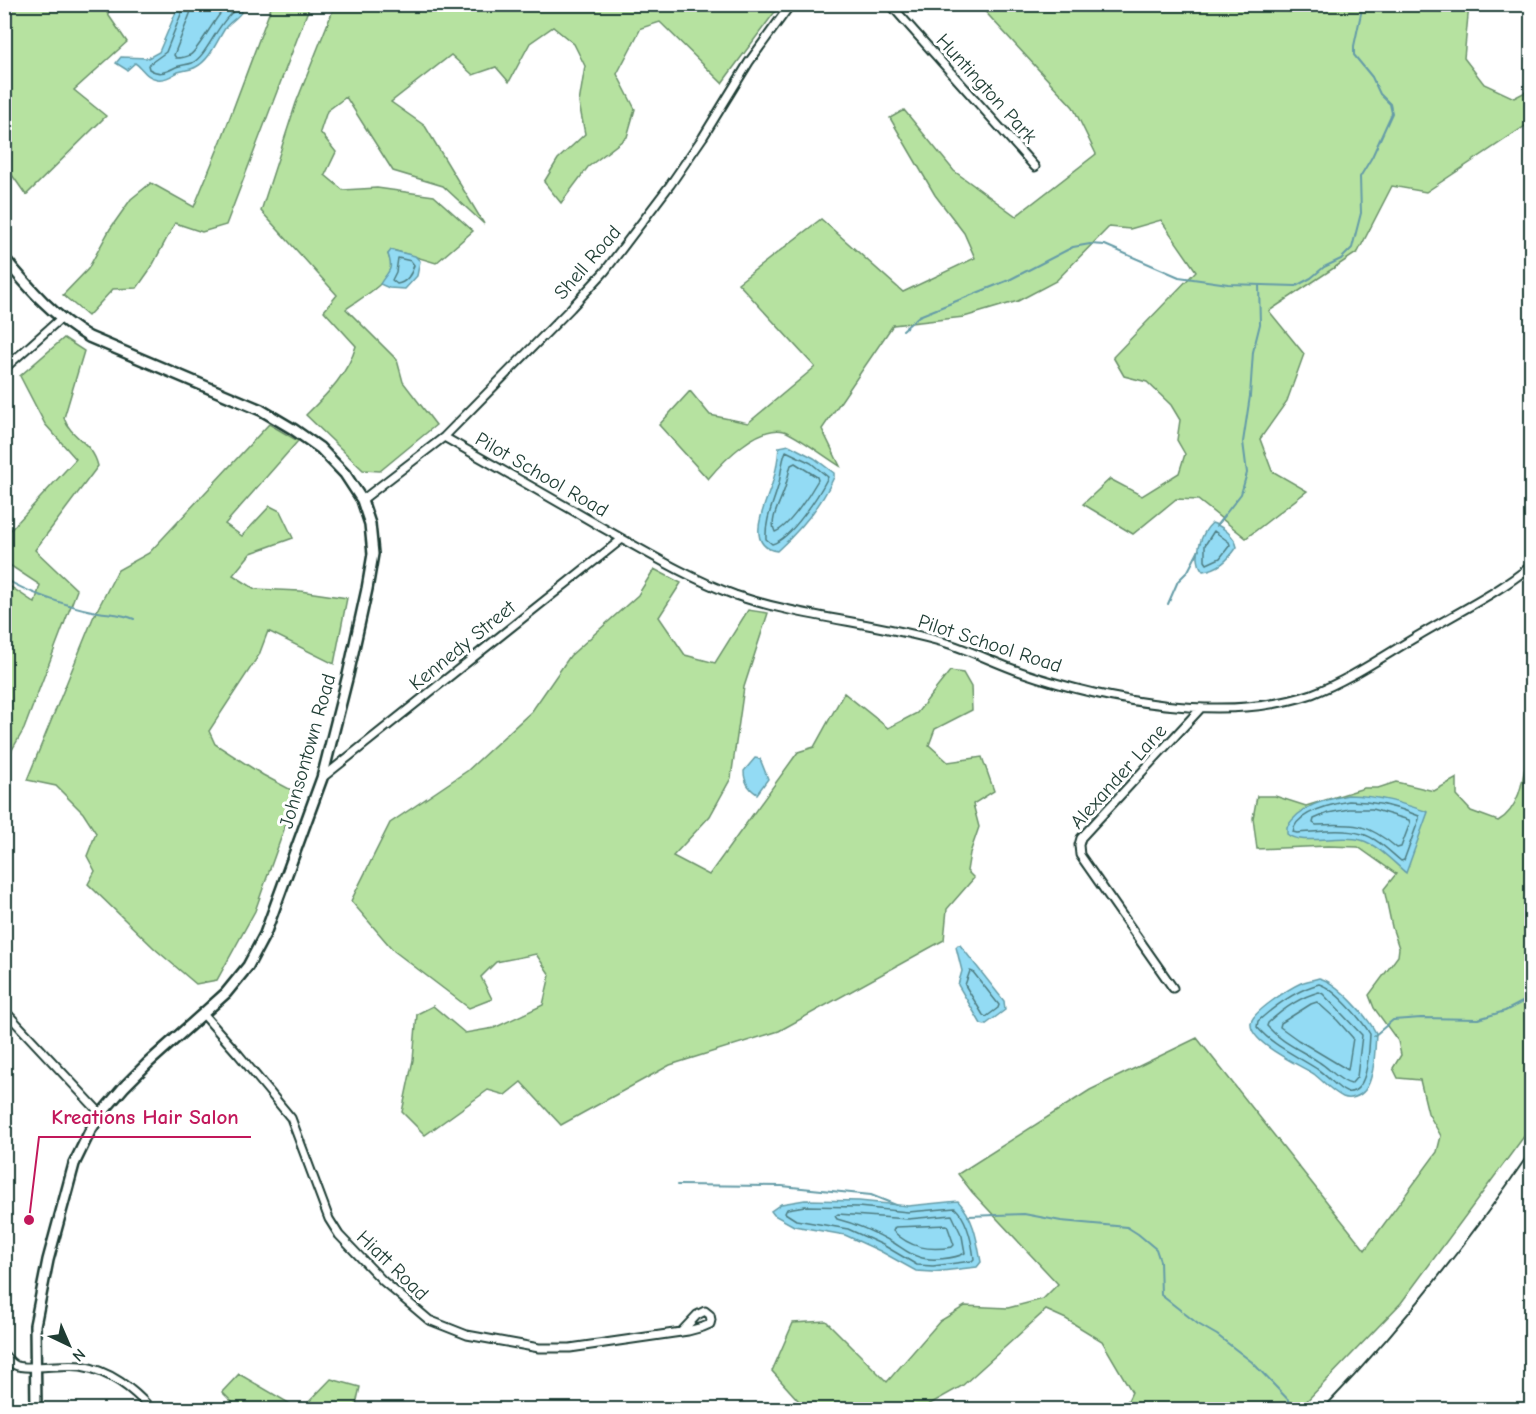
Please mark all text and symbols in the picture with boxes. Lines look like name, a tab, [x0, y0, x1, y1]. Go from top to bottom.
street label: Huntington Park	[931, 29, 1042, 148]
street label: Shell Road	[549, 221, 626, 304]
street label: Pilot School Road	[471, 427, 612, 522]
street label: Kennedy Street	[405, 595, 521, 695]
street label: Pilot School Road	[915, 609, 1065, 678]
street label: Johnsontown Road	[274, 671, 341, 831]
street label: Alexander Lane	[1065, 719, 1171, 833]
callout: Kreations Hair Salon	[39, 1098, 251, 1137]
text: Kreations Hair Salon	[51, 1105, 239, 1129]
street label: Hiatt Road	[352, 1226, 433, 1305]
north arrow	[39, 1315, 99, 1375]
text: N	[69, 1345, 89, 1365]

